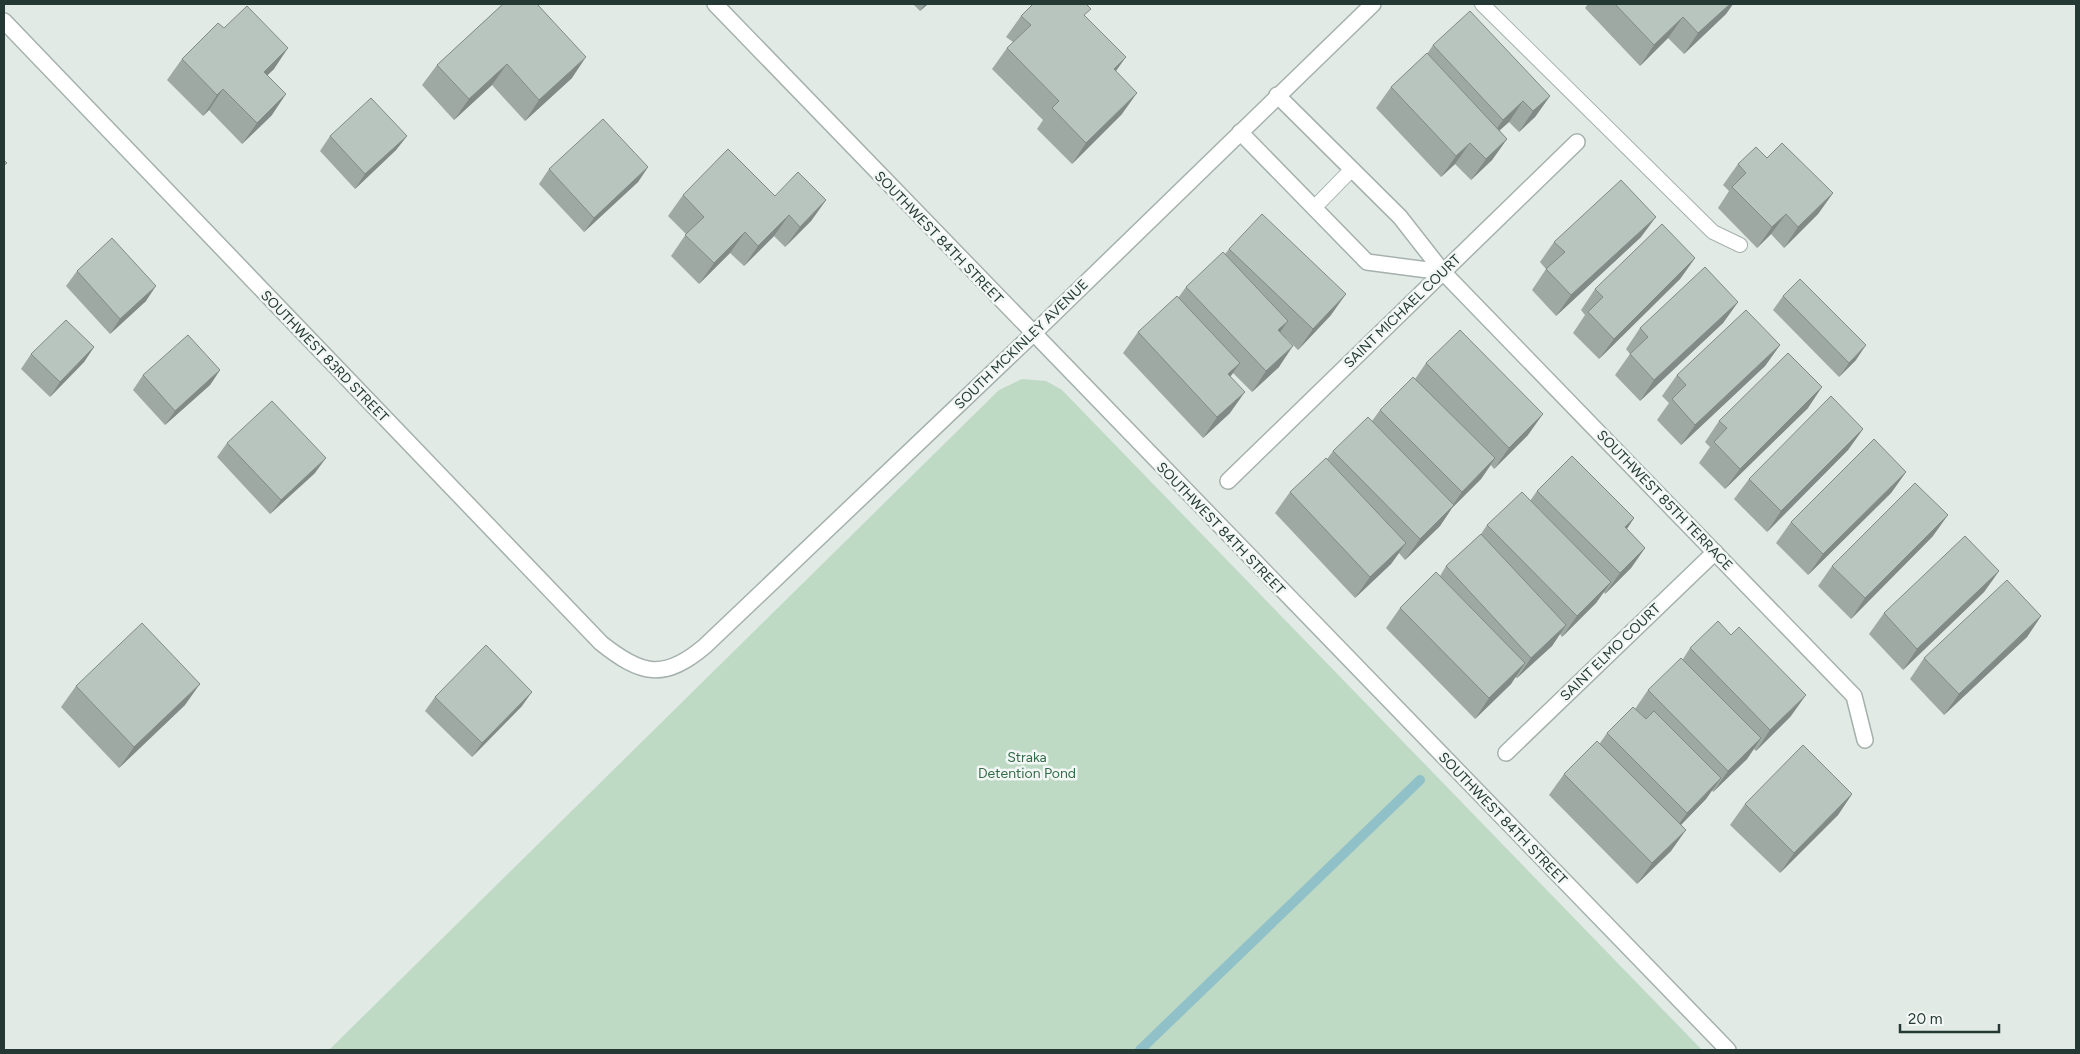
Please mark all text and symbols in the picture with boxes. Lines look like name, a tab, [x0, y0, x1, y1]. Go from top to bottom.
street label: SOUTHWEST 84TH STREET	[871, 168, 1007, 307]
street label: SAINT MICHAEL COURT	[1340, 251, 1465, 372]
street label: SOUTH MCKINLEY AVENUE	[951, 276, 1092, 413]
street label: SOUTHWEST 83RD STREET	[257, 287, 392, 426]
street label: SOUTHWEST 85TH TERRACE	[1593, 427, 1736, 574]
street label: SOUTHWEST 84TH STREET	[1153, 459, 1289, 598]
street label: SAINT ELMO COURT	[1557, 600, 1664, 705]
park label: Straka Detention Pond	[978, 749, 1076, 782]
street label: SOUTHWEST 84TH STREET	[1435, 749, 1571, 888]
scale bar	[1900, 1002, 1999, 1034]
text: 20 m	[1908, 1010, 1942, 1028]

